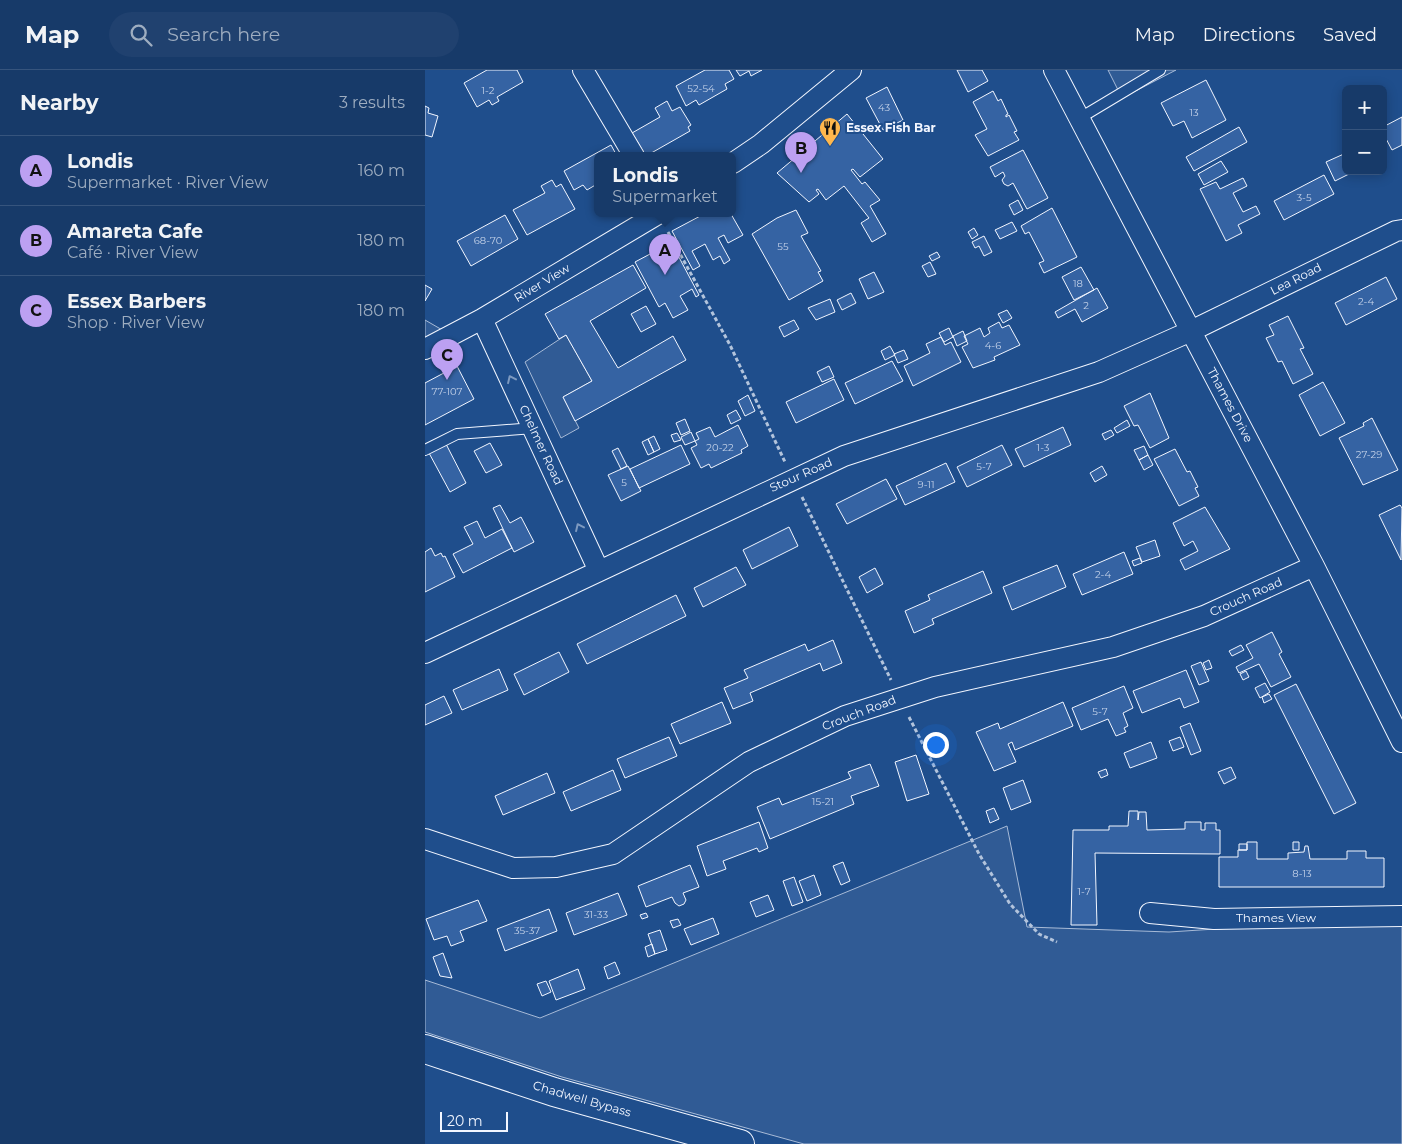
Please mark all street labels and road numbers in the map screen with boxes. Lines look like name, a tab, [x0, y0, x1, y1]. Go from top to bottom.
street label: Lea Road	[1268, 259, 1324, 298]
street label: River View	[511, 260, 573, 305]
street label: Thames Drive	[1204, 365, 1256, 445]
street label: Chelmer Road	[516, 402, 567, 487]
street label: Stour Road	[767, 454, 834, 495]
street label: Crouch Road	[1207, 574, 1285, 619]
street label: Crouch Road	[820, 692, 898, 734]
street label: Thames View	[1236, 910, 1317, 925]
street label: Chadwell Bypass	[531, 1077, 633, 1120]

